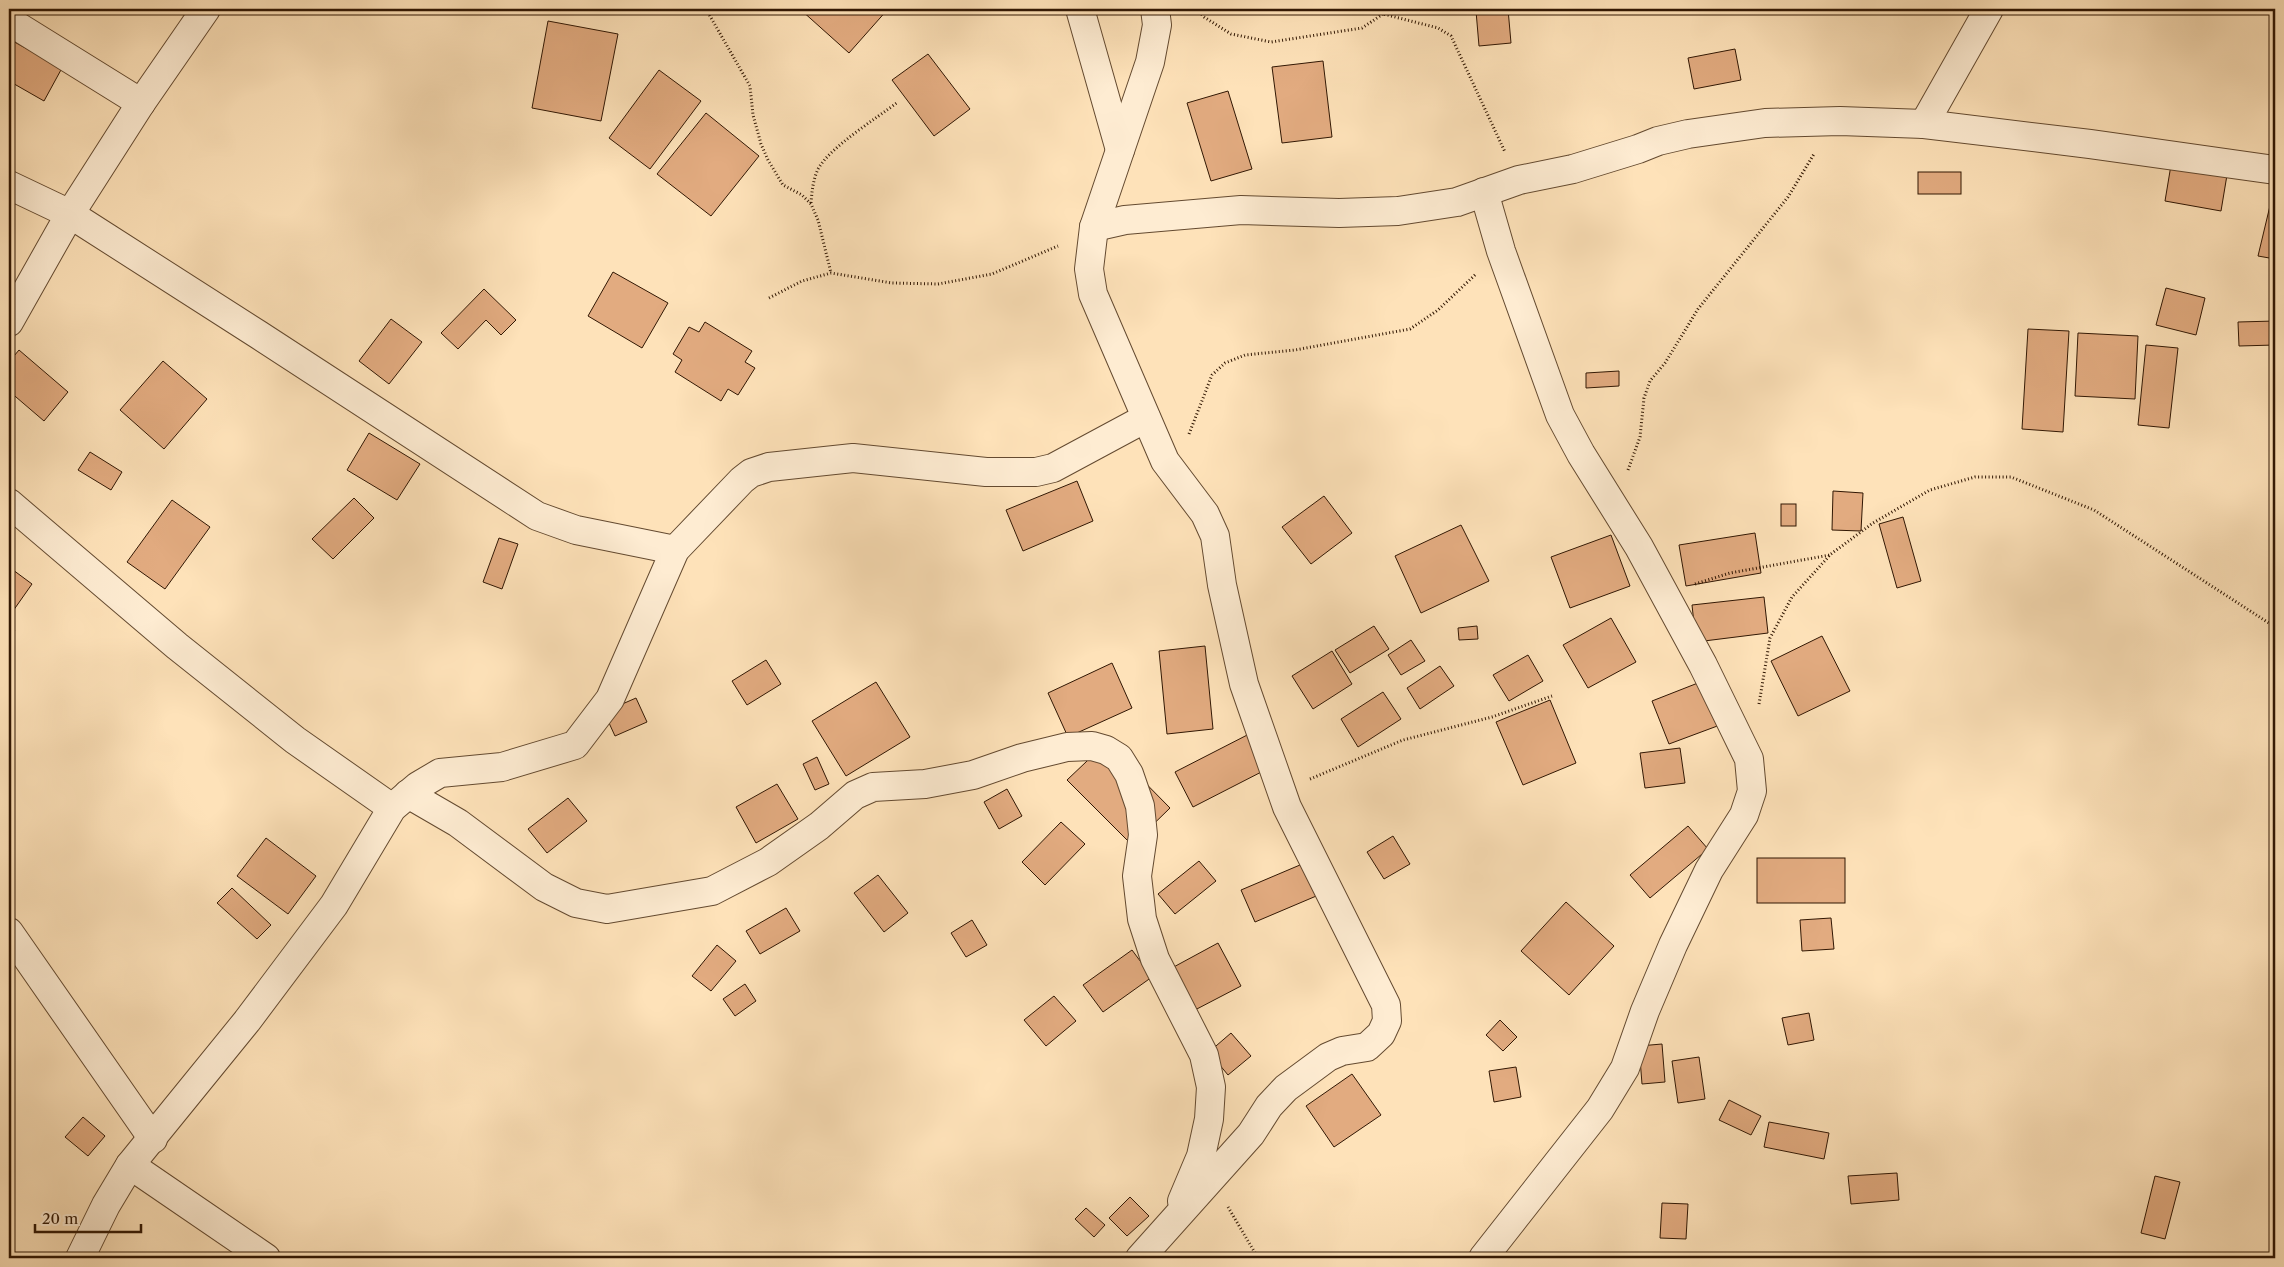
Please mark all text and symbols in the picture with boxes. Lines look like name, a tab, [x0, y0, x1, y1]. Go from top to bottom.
scale bar	[35, 1202, 141, 1234]
text: 20 m	[42, 1209, 78, 1228]

